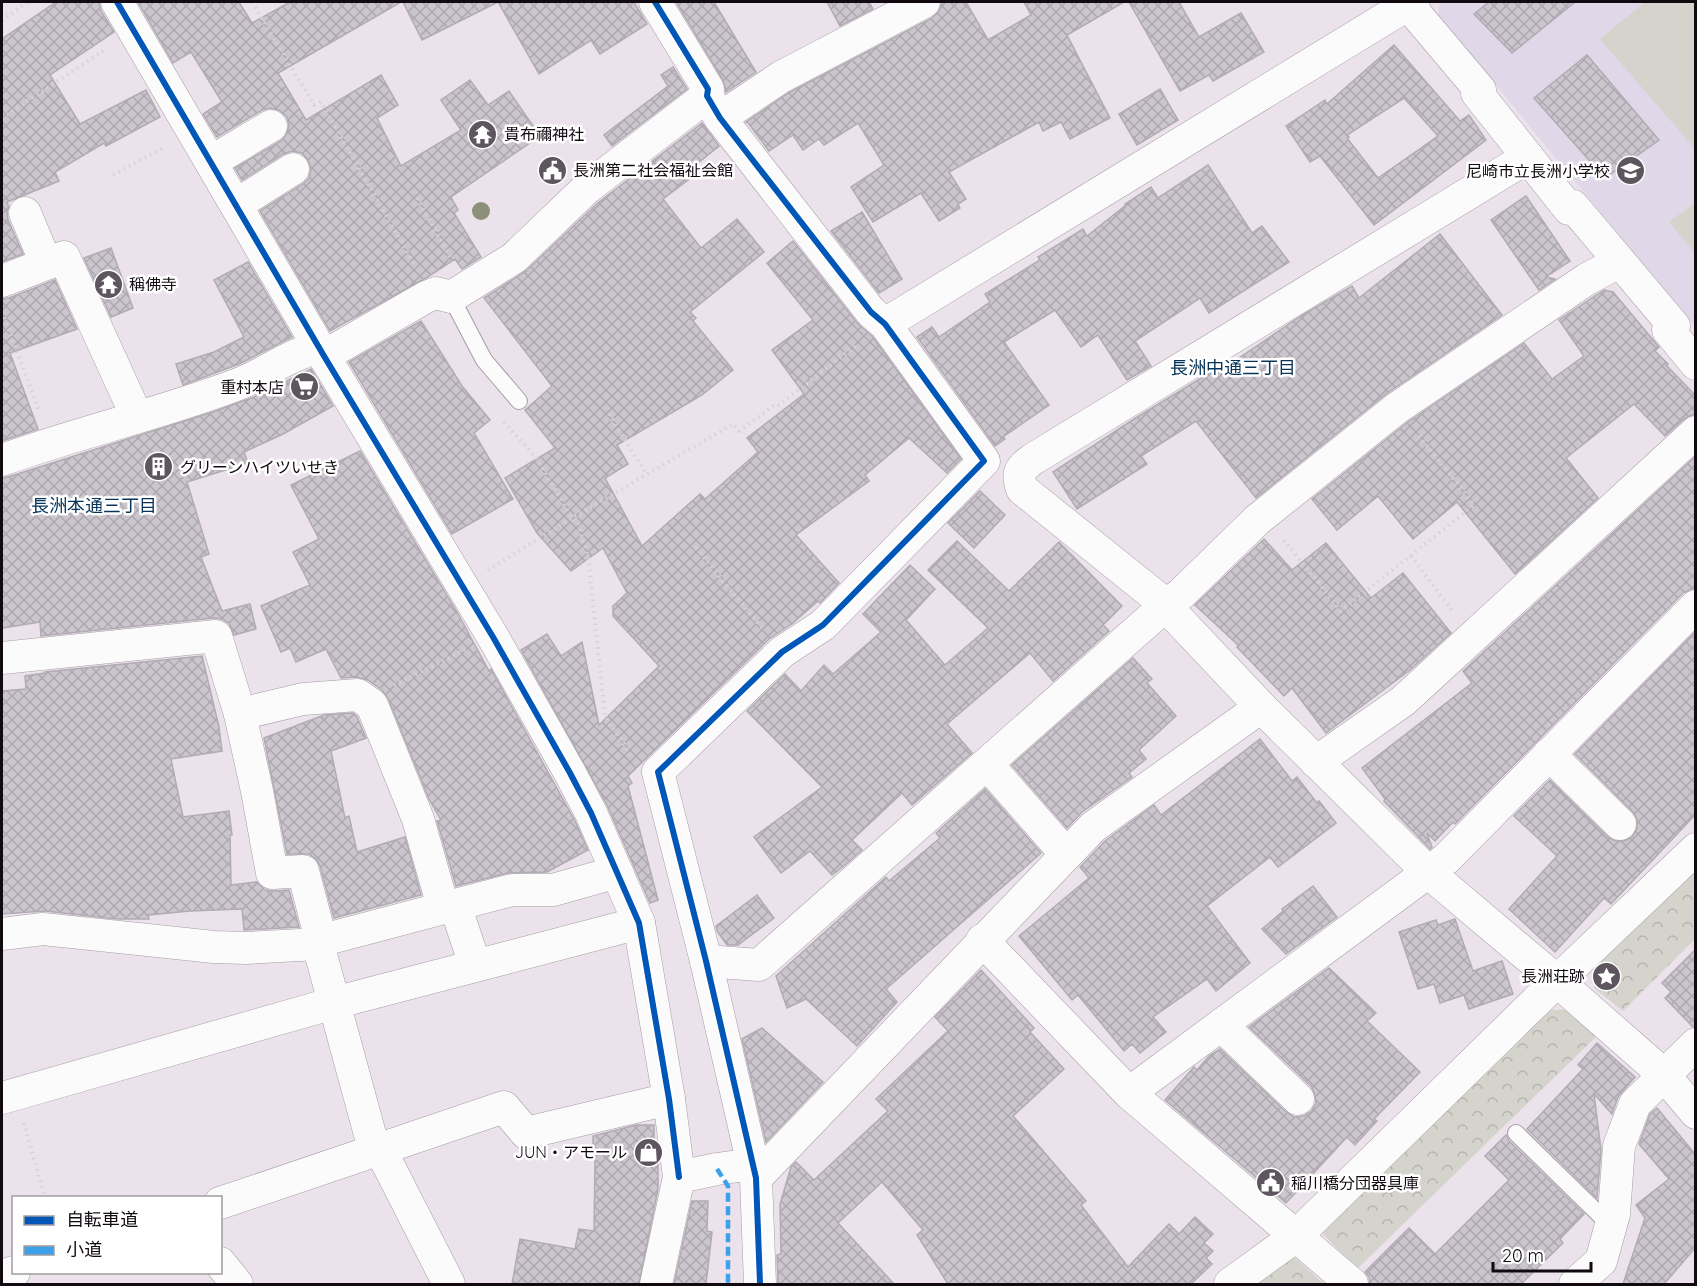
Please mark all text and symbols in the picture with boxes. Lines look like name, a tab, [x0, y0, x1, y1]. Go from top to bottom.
temple icon: 貴布禰神社	[467, 118, 499, 150]
place label: 貴布禰神社	[504, 124, 584, 144]
public building icon: 長洲第二社会福祉会館	[536, 154, 568, 186]
school or university icon: 尼崎市立長洲小学校	[1615, 155, 1647, 187]
place label: 長洲第二社会福祉会館	[573, 160, 733, 180]
place label: 尼崎市立長洲小学校	[1466, 161, 1610, 181]
temple icon: 稱佛寺	[92, 268, 124, 300]
place label: 稱佛寺	[129, 274, 177, 294]
district label: 長洲中通三丁目	[1170, 356, 1296, 379]
supermarket icon: 重村本店	[289, 371, 321, 403]
place label: 重村本店	[220, 377, 284, 397]
building icon: グリーンハイツいせき	[143, 451, 175, 483]
place label: グリーンハイツいせき	[180, 457, 339, 477]
district label: 長洲本通三丁目	[31, 494, 157, 517]
place icon: 長洲荘跡	[1590, 960, 1622, 992]
place label: 長洲荘跡	[1521, 966, 1585, 986]
shop icon: JUN・アモール	[632, 1136, 664, 1168]
place label: JUN・アモール	[515, 1142, 627, 1162]
public building icon: 稲川橋分団器具庫	[1254, 1167, 1286, 1199]
place label: 稲川橋分団器具庫	[1291, 1173, 1419, 1193]
legend	[12, 1196, 222, 1274]
text: 自転車道	[66, 1208, 138, 1231]
scale bar	[1493, 1235, 1590, 1273]
text: 小道	[66, 1238, 102, 1261]
text: 20 m	[1502, 1244, 1544, 1267]

